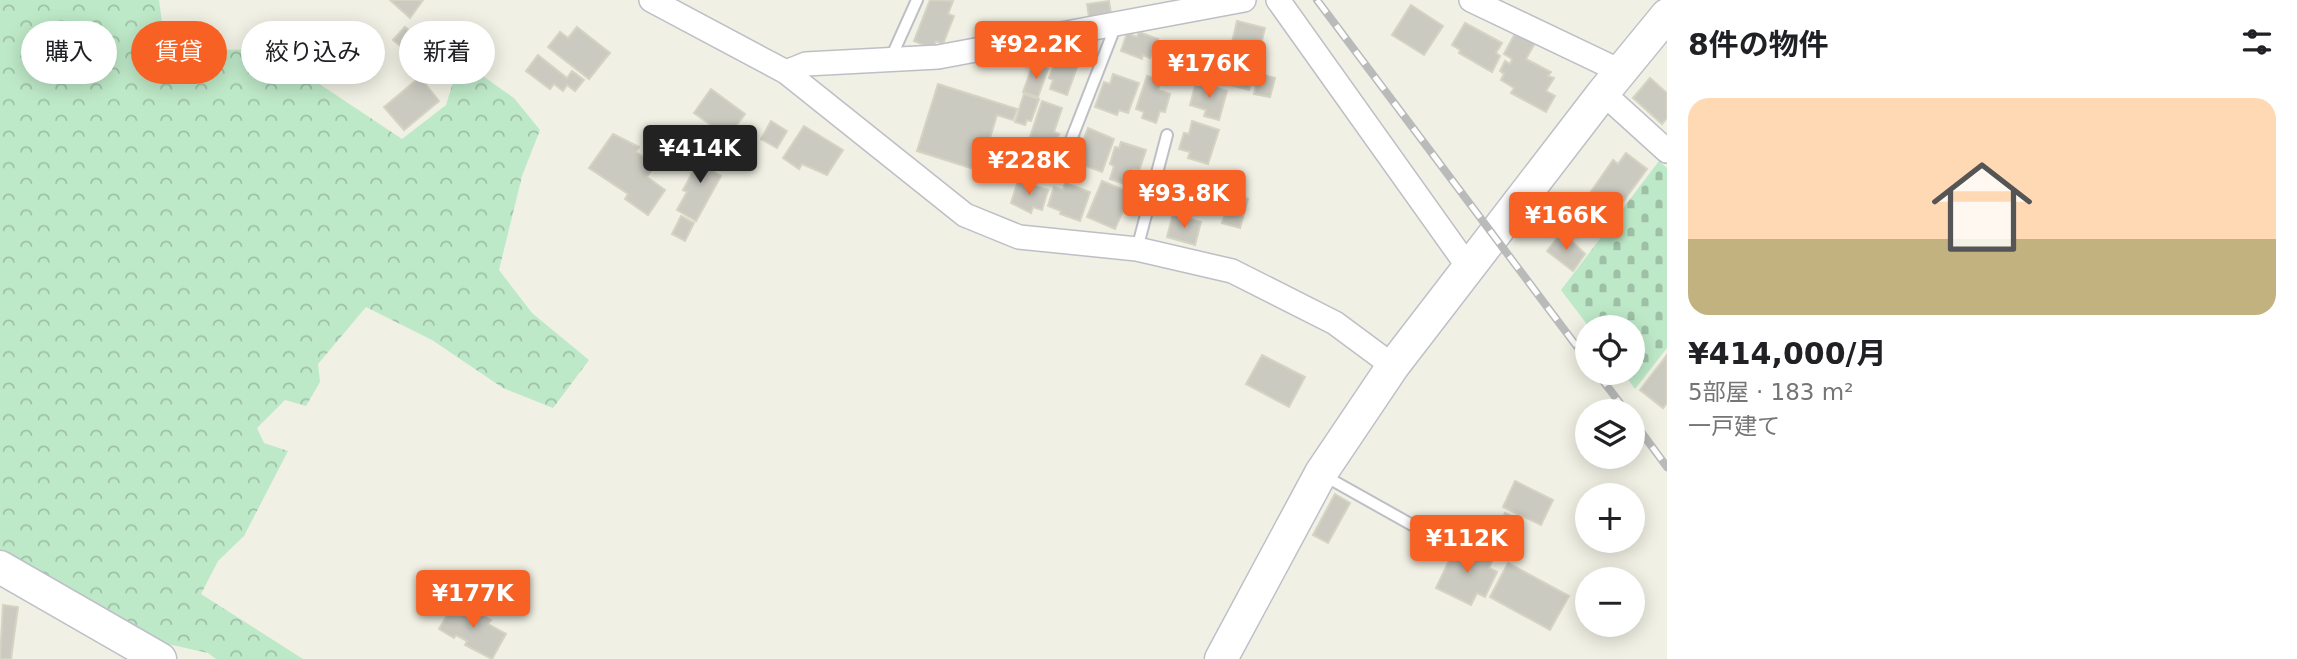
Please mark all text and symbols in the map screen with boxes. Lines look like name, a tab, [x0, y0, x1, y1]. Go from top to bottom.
chip: 購入	[21, 21, 117, 84]
chip: 賃貸	[131, 21, 227, 84]
chip: 絞り込み	[241, 21, 385, 84]
chip: 新着	[399, 21, 495, 84]
pin: ¥92.2K	[979, 22, 1093, 81]
icon: filters	[2238, 23, 2276, 61]
text: 8件の物件	[1688, 27, 1829, 62]
text: ¥92.2K	[991, 31, 1081, 57]
pin: ¥176K	[1160, 41, 1258, 100]
text: ¥176K	[1168, 50, 1250, 76]
pin: ¥414K	[651, 125, 749, 185]
text: ¥414K	[659, 135, 741, 161]
pin: ¥228K	[980, 138, 1078, 197]
icon: home	[1919, 144, 2045, 270]
text: ¥228K	[988, 147, 1070, 173]
pin: ¥93.8K	[1127, 170, 1241, 230]
text: ¥93.8K	[1139, 180, 1229, 206]
pin: ¥166K	[1517, 192, 1615, 252]
text: ¥166K	[1525, 202, 1607, 228]
map controls	[1575, 315, 1645, 637]
button: locate	[1575, 315, 1645, 385]
text: ¥414,000/月	[1688, 336, 1886, 371]
text: 5部屋 · 183 m²	[1688, 379, 1853, 405]
button: layers	[1575, 399, 1645, 469]
text: 一戸建て	[1688, 413, 1780, 439]
button: +	[1575, 483, 1645, 553]
pin: ¥112K	[1418, 516, 1516, 575]
text: ¥112K	[1426, 525, 1508, 551]
button: −	[1575, 567, 1645, 637]
pin: ¥177K	[424, 570, 522, 630]
text: ¥177K	[432, 580, 514, 606]

